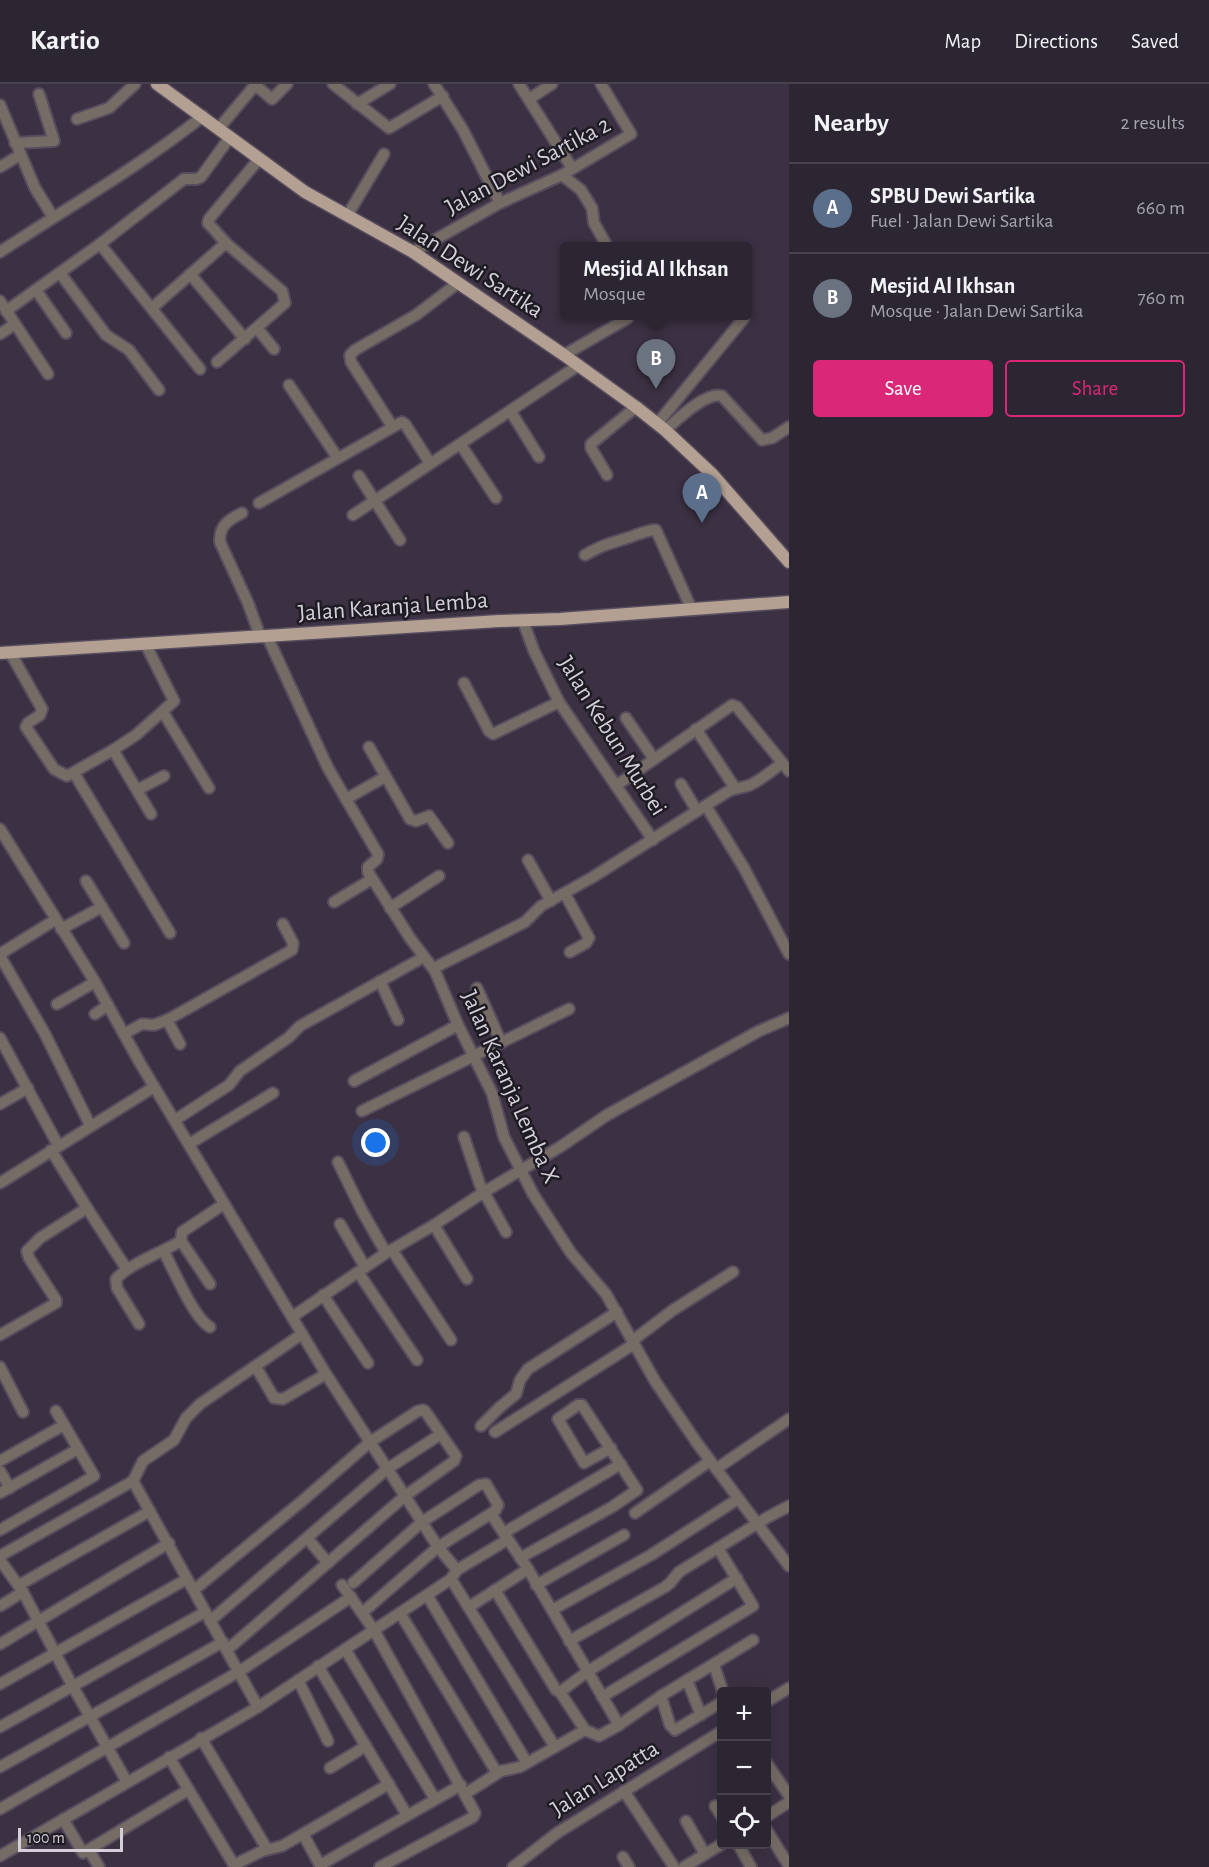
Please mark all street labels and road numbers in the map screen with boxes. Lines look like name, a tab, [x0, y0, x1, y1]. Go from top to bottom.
street label: Jalan Dewi Sartika 2	[442, 112, 615, 220]
street label: Jalan Dewi Sartika	[393, 211, 547, 323]
street label: Jalan Karanja Lemba	[297, 588, 489, 626]
street label: Jalan Kebun Murbei	[553, 652, 671, 820]
street label: Jalan Karanja Lemba X	[457, 987, 563, 1187]
street label: Jalan Lapatta	[547, 1737, 663, 1821]

